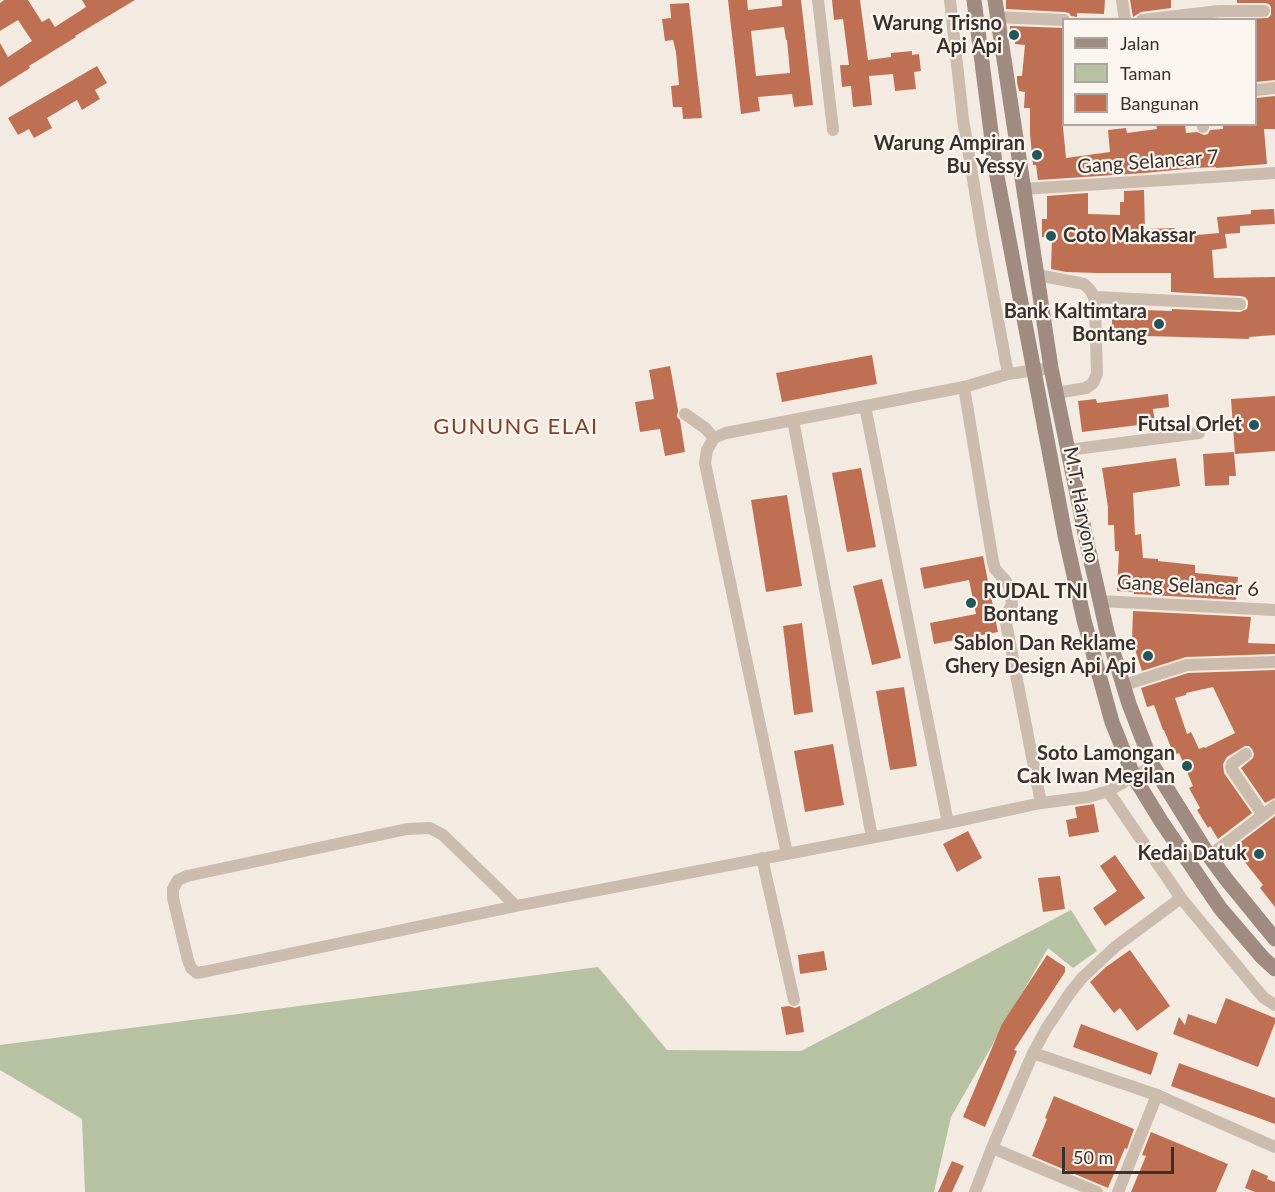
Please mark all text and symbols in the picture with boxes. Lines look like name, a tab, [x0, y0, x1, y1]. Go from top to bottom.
place label: Warung Trisno Api Api	[873, 12, 1002, 59]
legend	[1062, 18, 1257, 126]
marker: Warung Trisno Api Api	[1007, 28, 1021, 42]
text: Jalan	[1120, 32, 1159, 54]
text: Taman	[1120, 62, 1171, 84]
text: Bangunan	[1120, 92, 1199, 114]
place label: Warung Ampiran Bu Yessy	[874, 132, 1025, 179]
street label: Gang Selancar 7	[1076, 145, 1220, 179]
marker: Warung Ampiran Bu Yessy	[1030, 148, 1044, 162]
place label: Coto Makassar	[1063, 224, 1196, 248]
marker: Coto Makassar	[1044, 229, 1058, 243]
place label: Bank Kaltimtara Bontang	[1004, 300, 1147, 347]
marker: Bank Kaltimtara Bontang	[1152, 317, 1166, 331]
place label: Futsal Orlet	[1137, 413, 1242, 437]
district label: GUNUNG ELAI	[433, 414, 599, 440]
marker: Futsal Orlet	[1247, 418, 1261, 432]
street label: M.T. Haryono	[1058, 445, 1104, 565]
street label: Gang Selancar 6	[1117, 570, 1259, 602]
place label: RUDAL TNI Bontang	[983, 580, 1088, 627]
marker: RUDAL TNI Bontang	[964, 596, 978, 610]
place label: Sablon Dan Reklame Ghery Design Api Api	[945, 632, 1136, 679]
marker: Sablon Dan Reklame Ghery Design Api Api	[1141, 649, 1155, 663]
place label: Soto Lamongan Cak Iwan Megilan	[1017, 742, 1175, 789]
marker: Soto Lamongan Cak Iwan Megilan	[1180, 759, 1194, 773]
place label: Kedai Datuk	[1138, 842, 1247, 866]
marker: Kedai Datuk	[1252, 847, 1266, 861]
scale bar	[1065, 1135, 1178, 1173]
text: 50 m	[1073, 1146, 1113, 1168]

